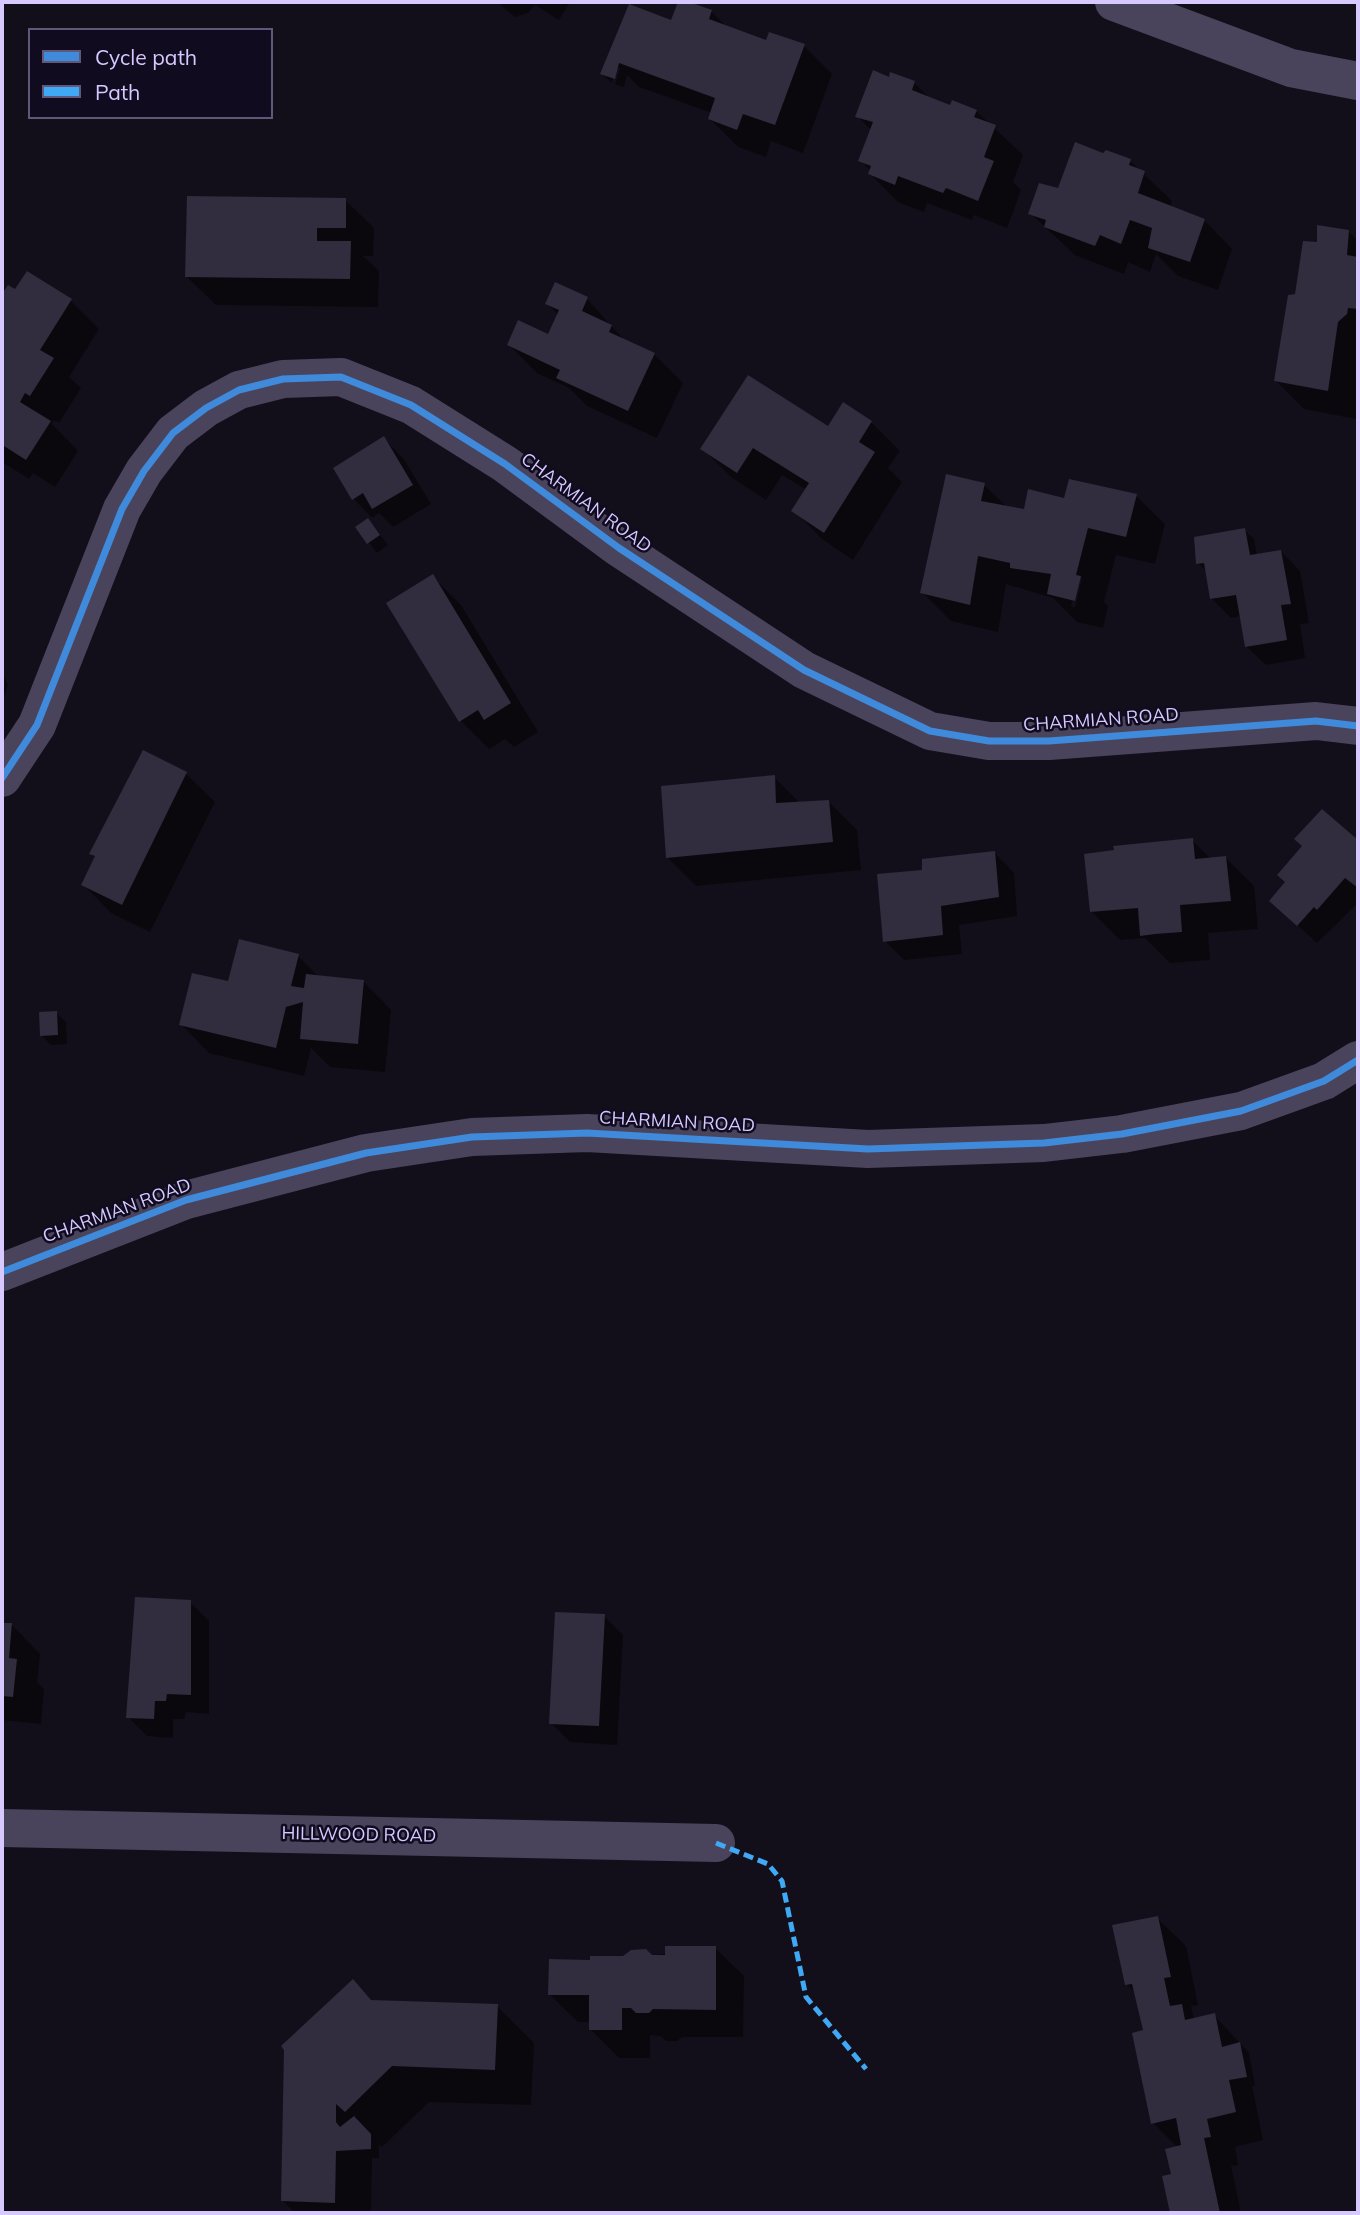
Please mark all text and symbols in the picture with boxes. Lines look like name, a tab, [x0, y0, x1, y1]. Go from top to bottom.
legend	[28, 28, 273, 119]
text: Cycle path	[95, 44, 197, 70]
text: Path	[95, 79, 140, 105]
street label: CHARMIAN ROAD	[517, 448, 655, 558]
street label: CHARMIAN ROAD	[1022, 704, 1180, 736]
street label: CHARMIAN ROAD	[599, 1107, 755, 1137]
street label: CHARMIAN ROAD	[40, 1174, 194, 1248]
street label: HILLWOOD ROAD	[281, 1823, 437, 1847]

